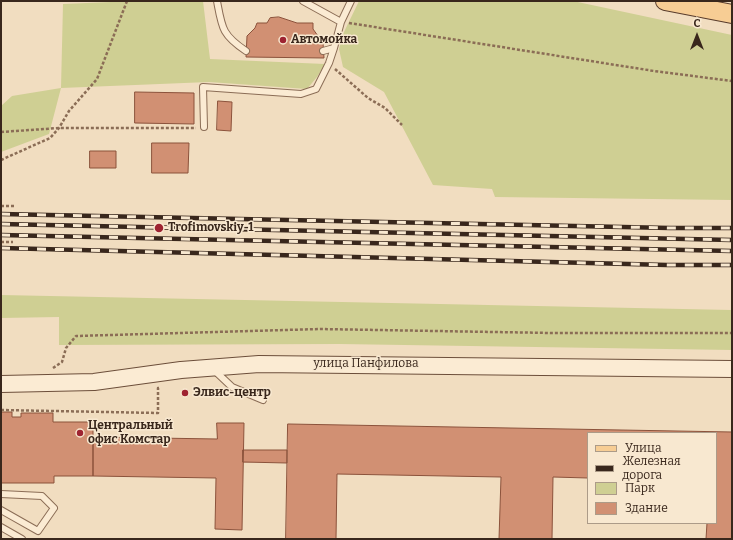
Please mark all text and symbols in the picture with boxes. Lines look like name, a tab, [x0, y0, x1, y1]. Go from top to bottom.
north arrow	[677, 16, 717, 56]
text: С	[694, 17, 700, 30]
place label: Автомойка	[291, 33, 357, 47]
marker: Автомойка	[278, 35, 288, 45]
place label: Trofimovskiy-1	[168, 221, 253, 235]
marker: Trofimovskiy-1	[153, 222, 165, 234]
street label: улица Панфилова	[313, 357, 419, 371]
place label: Элвис-центр	[193, 386, 271, 400]
marker: Элвис-центр	[180, 388, 190, 398]
place label: Центральный офис Комстар	[88, 419, 173, 447]
marker: Центральный офис Комстар	[75, 428, 85, 438]
legend	[587, 432, 717, 524]
text: Улица	[625, 441, 661, 455]
text: Железная дорога	[622, 454, 681, 482]
text: Парк	[625, 481, 655, 495]
text: Здание	[625, 501, 668, 515]

